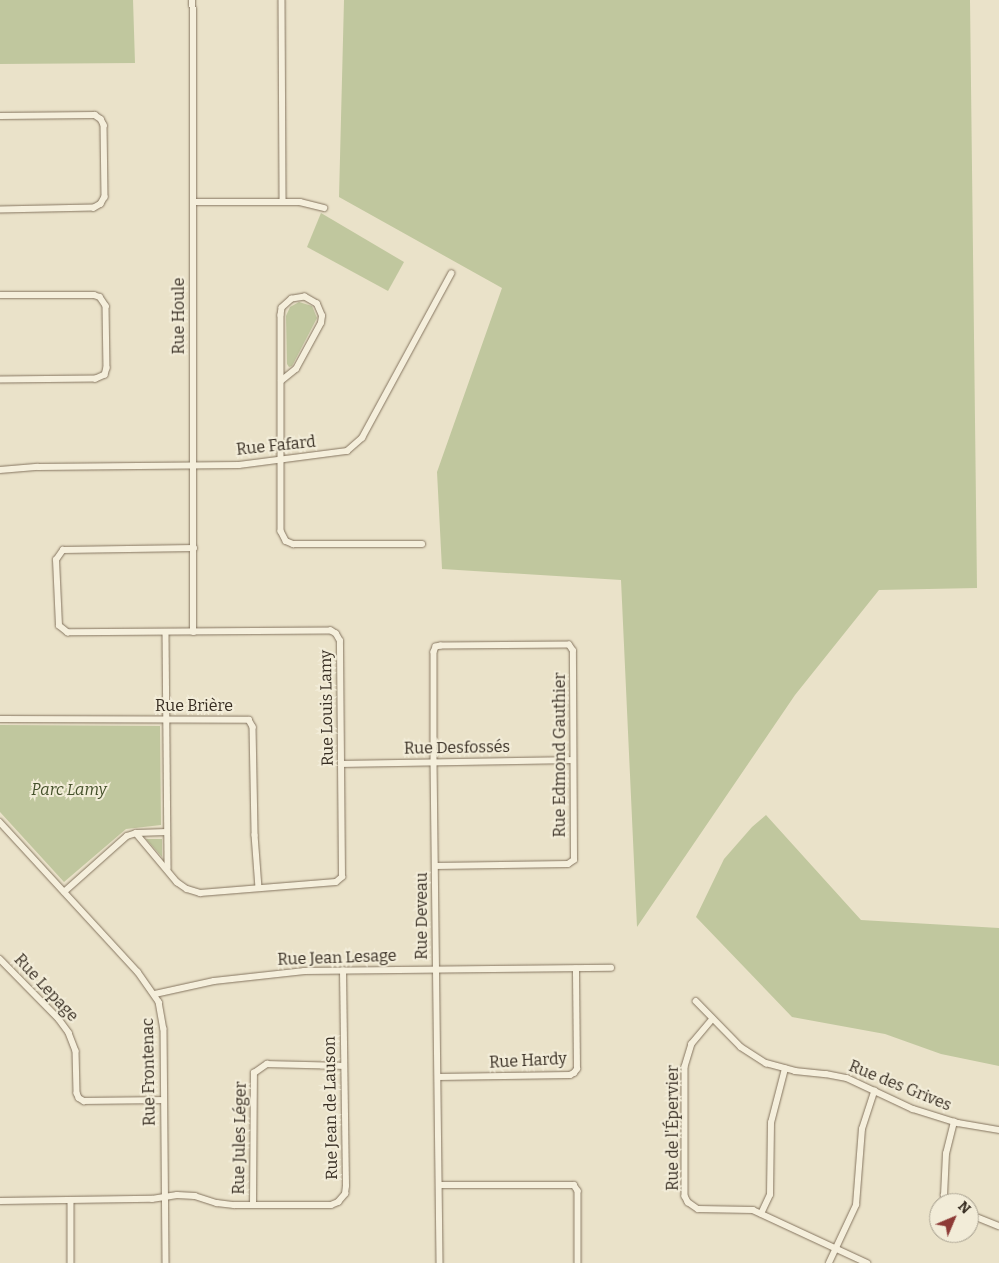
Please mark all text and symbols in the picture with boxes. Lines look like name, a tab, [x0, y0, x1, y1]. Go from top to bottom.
street label: Rue Houle	[169, 277, 189, 355]
street label: Rue Fafard	[235, 432, 317, 460]
street label: Rue Louis Lamy	[316, 650, 338, 766]
street label: Rue Edmond Gauthier	[550, 672, 570, 838]
street label: Rue Brière	[155, 696, 233, 716]
street label: Rue Desfossés	[404, 737, 510, 759]
park label: Parc Lamy	[31, 780, 107, 800]
street label: Rue Deveau	[412, 872, 432, 960]
street label: Rue Jean Lesage	[277, 946, 397, 970]
street label: Rue Lepage	[10, 950, 82, 1026]
street label: Rue Frontenac	[138, 1018, 160, 1126]
street label: Rue Jean de Lauson	[320, 1036, 342, 1180]
street label: Rue Hardy	[489, 1049, 567, 1073]
street label: Rue des Grives	[846, 1057, 954, 1115]
street label: Rue de l'Épervier	[663, 1065, 683, 1191]
street label: Rue Jules Léger	[229, 1081, 251, 1195]
north arrow	[929, 1193, 979, 1243]
text: N	[954, 1198, 974, 1218]

